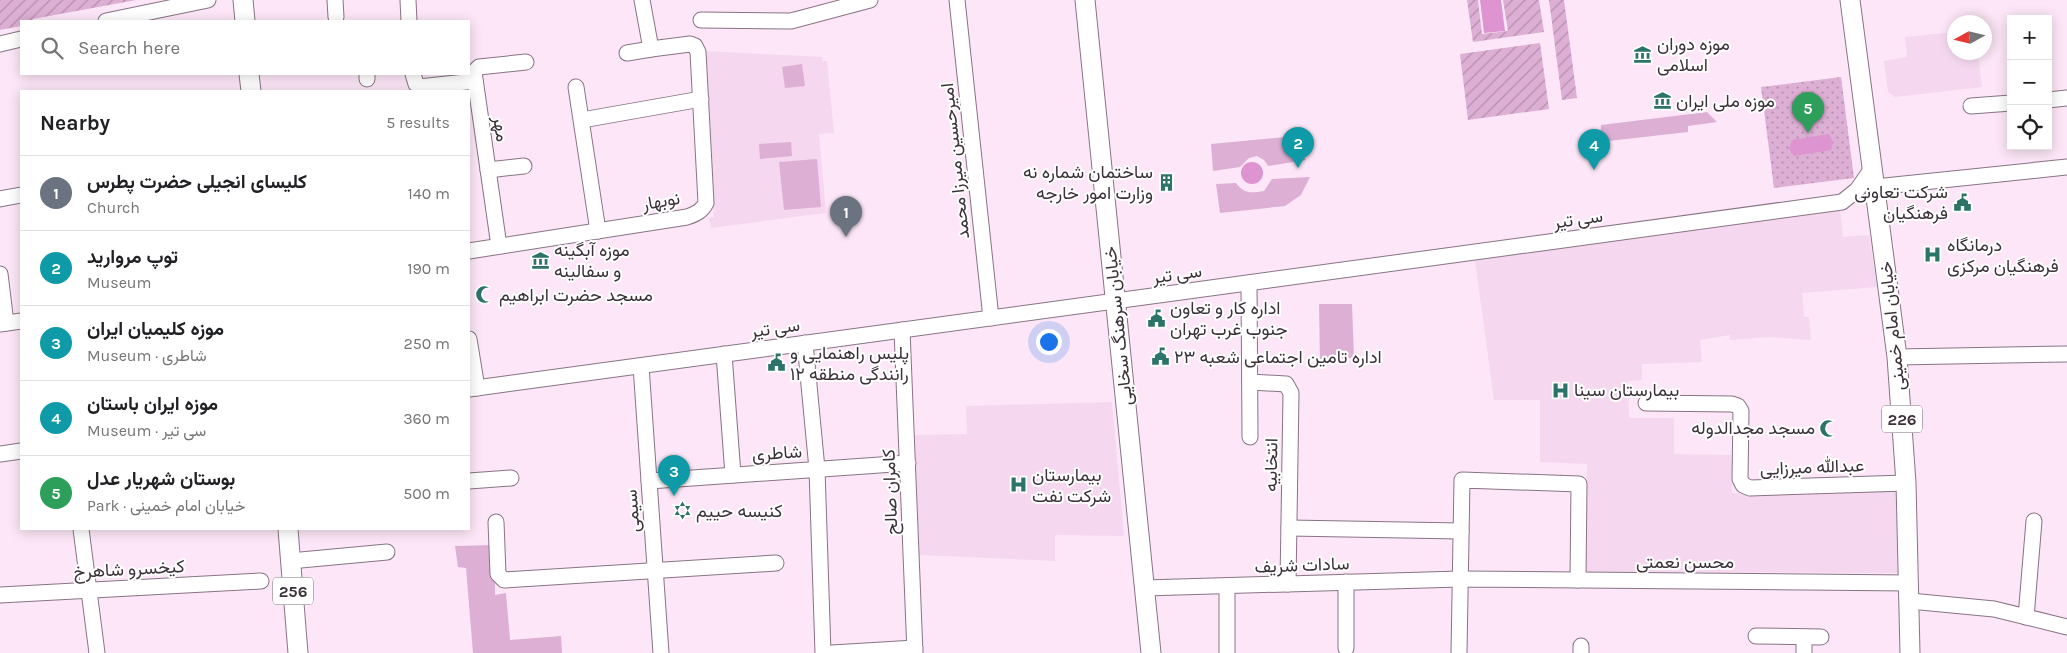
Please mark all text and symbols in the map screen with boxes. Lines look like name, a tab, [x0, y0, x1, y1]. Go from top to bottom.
north arrow	[1947, 15, 1992, 60]
map controls	[2007, 15, 2052, 150]
button: +	[2007, 15, 2052, 60]
search box	[20, 20, 470, 75]
place label: موزه دوران اسلامی	[1657, 33, 1730, 76]
icon: search	[38, 34, 66, 62]
text: Search here	[78, 37, 180, 59]
museum icon: موزه دوران اسلامی	[1633, 44, 1653, 64]
button: −	[2007, 60, 2052, 105]
street label: امیرحسین میرزا محمد	[936, 82, 974, 240]
place label: موزه ملی ایران	[1676, 90, 1775, 112]
museum icon: موزه ملی ایران	[1652, 91, 1672, 111]
pin: 5	[1792, 92, 1824, 133]
button: locate	[2007, 105, 2052, 150]
text: Nearby	[40, 111, 110, 135]
text: 5 results	[386, 113, 450, 132]
street label: مهر	[488, 114, 514, 143]
pin: 2	[1282, 127, 1314, 168]
pin: 4	[1578, 129, 1610, 170]
place label: ساختمان شماره نه وزارت امور خارجه	[1023, 161, 1153, 204]
text: کلیسای انجیلی حضرت پطرس	[87, 171, 307, 193]
building icon: ساختمان شماره نه وزارت امور خارجه	[1157, 172, 1177, 192]
place label: شرکت تعاونی فرهنگیان	[1854, 181, 1948, 224]
text: 1	[53, 184, 59, 203]
text: 140 m	[408, 184, 450, 203]
street label: نوبهار	[639, 187, 682, 215]
public building icon: شرکت تعاونی فرهنگیان	[1952, 192, 1972, 212]
pin: 1	[830, 196, 862, 237]
text: Church	[87, 198, 140, 217]
street label: سی تیر	[1551, 205, 1604, 233]
place label: درمانگاه فرهنگیان مرکزی	[1947, 234, 2059, 277]
place label: موزه آبگینه و سفالینه	[554, 239, 630, 282]
street label: خیابان سرهنگ سخایی	[1099, 245, 1137, 407]
hospital icon: درمانگاه فرهنگیان مرکزی	[1923, 245, 1943, 265]
text: توپ مروارید	[87, 246, 178, 268]
museum icon: موزه آبگینه و سفالینه	[530, 250, 550, 270]
text: 2	[51, 259, 61, 278]
text: 190 m	[407, 259, 450, 278]
street label: سی تیر	[1150, 260, 1203, 288]
street label: خیابان امام خمینی	[1874, 260, 1911, 392]
text: Museum	[87, 273, 152, 292]
place label: مسجد حضرت ابراهیم	[499, 284, 653, 307]
mosque icon: مسجد حضرت ابراهیم	[475, 285, 495, 305]
place label: اداره کار و تعاون جنوب غرب تهران	[1170, 297, 1288, 340]
public building icon: اداره کار و تعاون جنوب غرب تهران	[1146, 308, 1166, 328]
street label: سی تیر	[748, 314, 801, 342]
text: موزه کلیمیان ایران	[87, 318, 224, 340]
your location	[1036, 329, 1062, 355]
text: 3	[51, 334, 61, 353]
text: 250 m	[403, 334, 450, 353]
place label: پلیس راهنمایی و رانندگی منطقه ۱۲	[790, 342, 909, 385]
text: Museum · شاطری	[87, 346, 207, 365]
place label: اداره تامین اجتماعی شعبه ۲۳	[1174, 346, 1382, 368]
public building icon: اداره تامین اجتماعی شعبه ۲۳	[1150, 347, 1170, 367]
public building icon: پلیس راهنمایی و رانندگی منطقه ۱۲	[766, 353, 786, 373]
place label: بیمارستان سینا	[1574, 379, 1679, 401]
hospital icon: بیمارستان سینا	[1550, 380, 1570, 400]
text: موزه ایران باستان	[87, 393, 218, 415]
road number: 226	[1882, 406, 1922, 432]
text: 4	[51, 409, 61, 428]
text: 360 m	[403, 409, 450, 428]
place label: مسجد مجدالدوله	[1691, 417, 1815, 439]
mosque icon: مسجد مجدالدوله	[1819, 418, 1839, 438]
text: Museum · سی تیر	[87, 421, 206, 440]
street label: انتخابیه	[1260, 438, 1282, 492]
street label: شاطری	[751, 440, 803, 466]
street label: کامران صالح	[878, 449, 903, 535]
street label: عبدالله میرزایی	[1759, 454, 1865, 480]
pin: 3	[658, 455, 690, 496]
place label: بیمارستان شرکت نفت	[1032, 464, 1111, 507]
text: بوستان شهریار عدل	[87, 468, 235, 490]
hospital icon: بیمارستان شرکت نفت	[1008, 475, 1028, 495]
text: 5	[51, 484, 61, 503]
text: 500 m	[403, 484, 450, 503]
street label: سیمی	[620, 489, 644, 533]
text: Park · خیابان امام خمینی	[87, 496, 245, 515]
place label: کنیسه حییم	[696, 500, 783, 523]
synagogue icon: کنیسه حییم	[672, 501, 692, 521]
street label: محسن نعمتی	[1636, 551, 1734, 573]
street label: سادات شریف	[1254, 552, 1350, 578]
street label: کیخسرو شاهرخ	[73, 555, 185, 584]
road number: 256	[273, 578, 313, 604]

